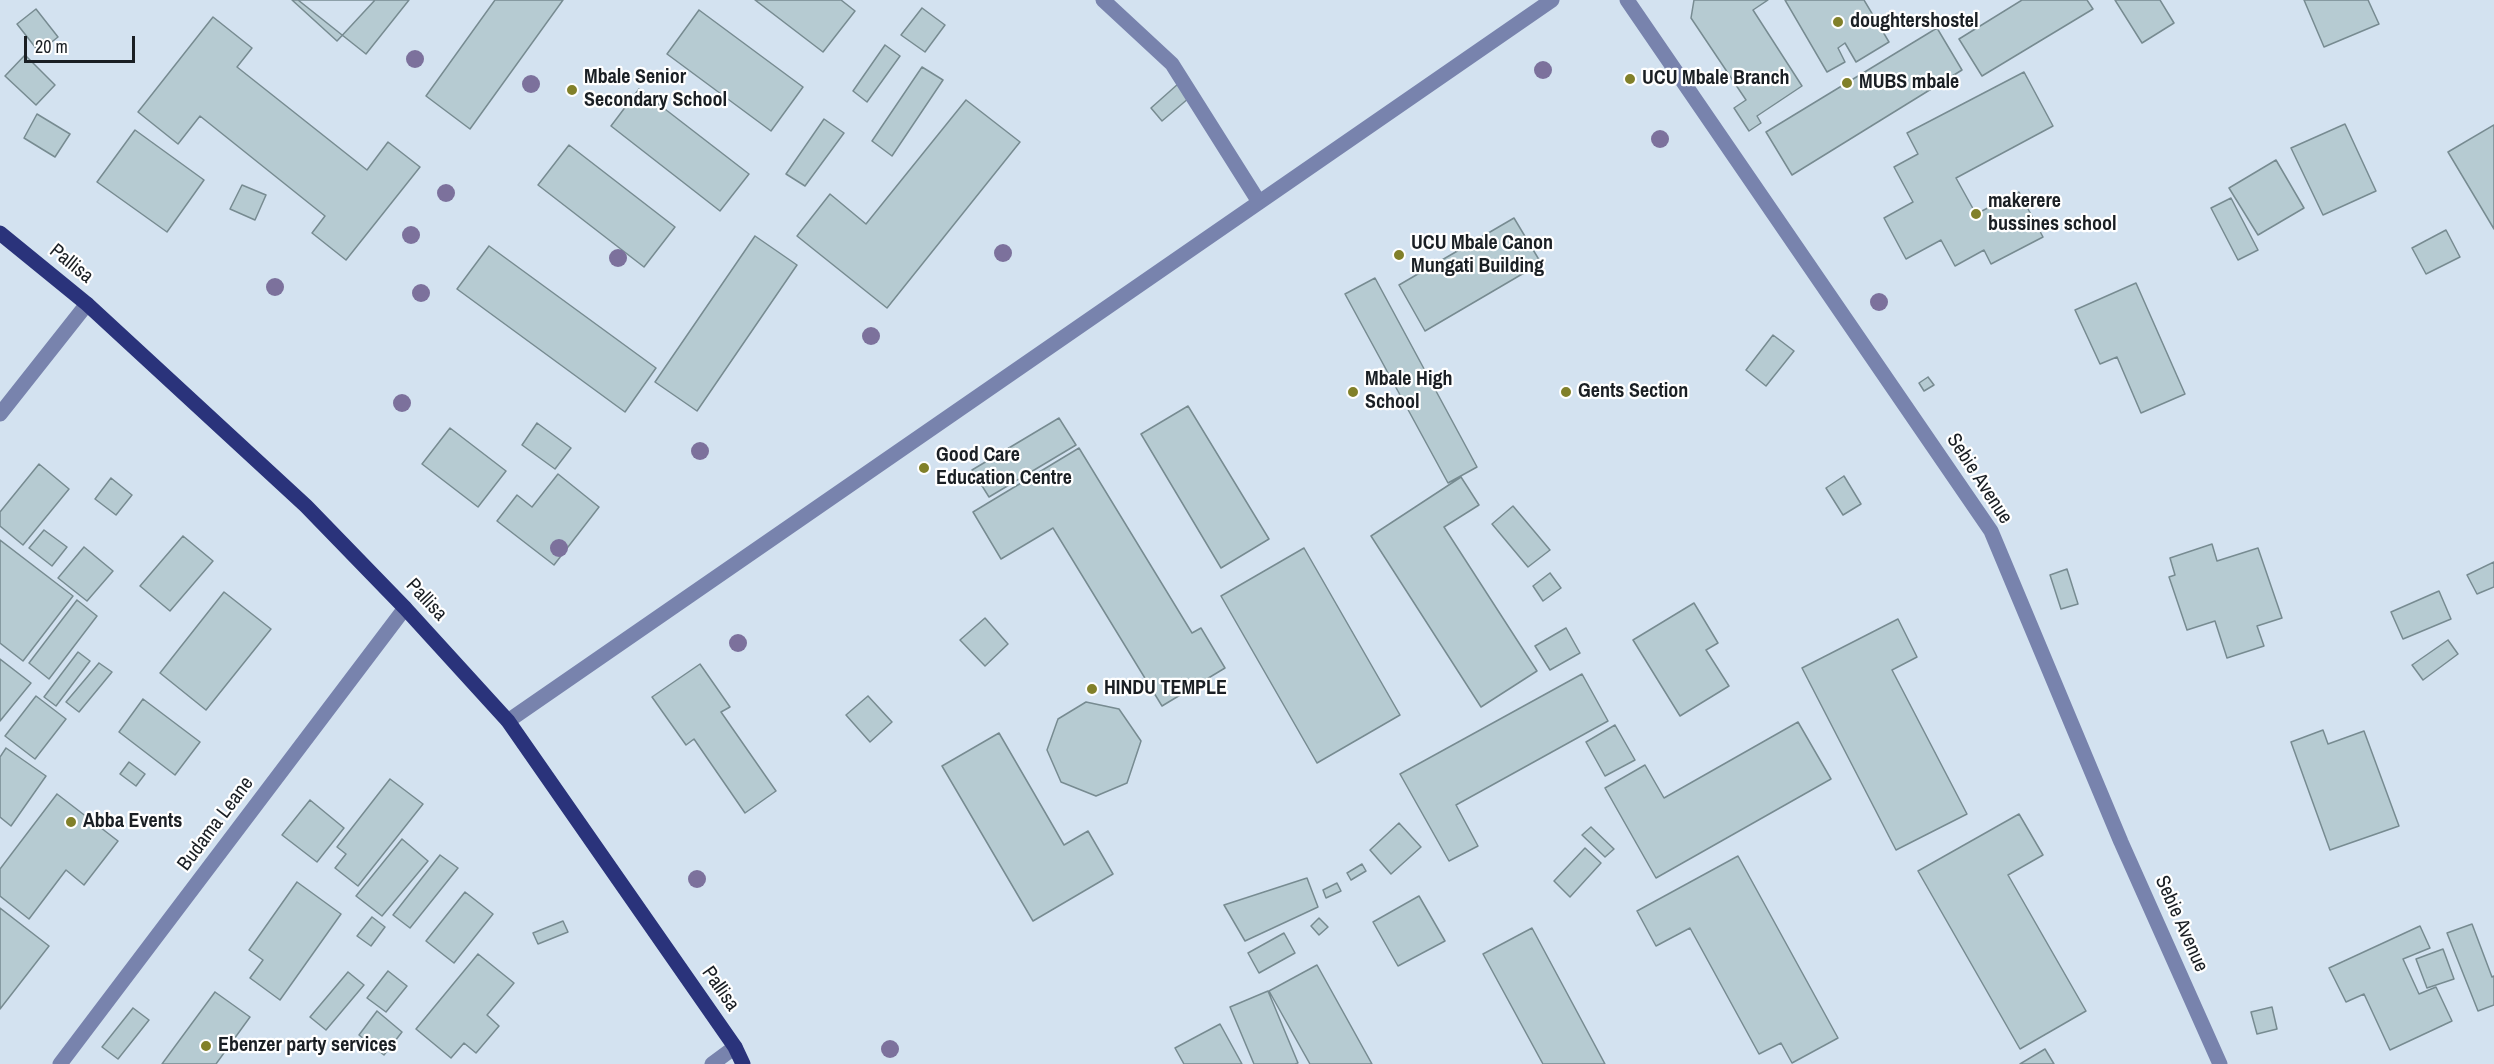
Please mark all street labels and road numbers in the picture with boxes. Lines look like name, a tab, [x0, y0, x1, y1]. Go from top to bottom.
street label: Pallisa	[44, 239, 98, 289]
street label: Sebie Avenue	[1941, 429, 2017, 529]
street label: Pallisa	[400, 574, 452, 626]
street label: Budama Leane	[173, 772, 259, 876]
street label: Sebie Avenue	[2149, 872, 2213, 976]
street label: Pallisa	[696, 962, 744, 1016]

